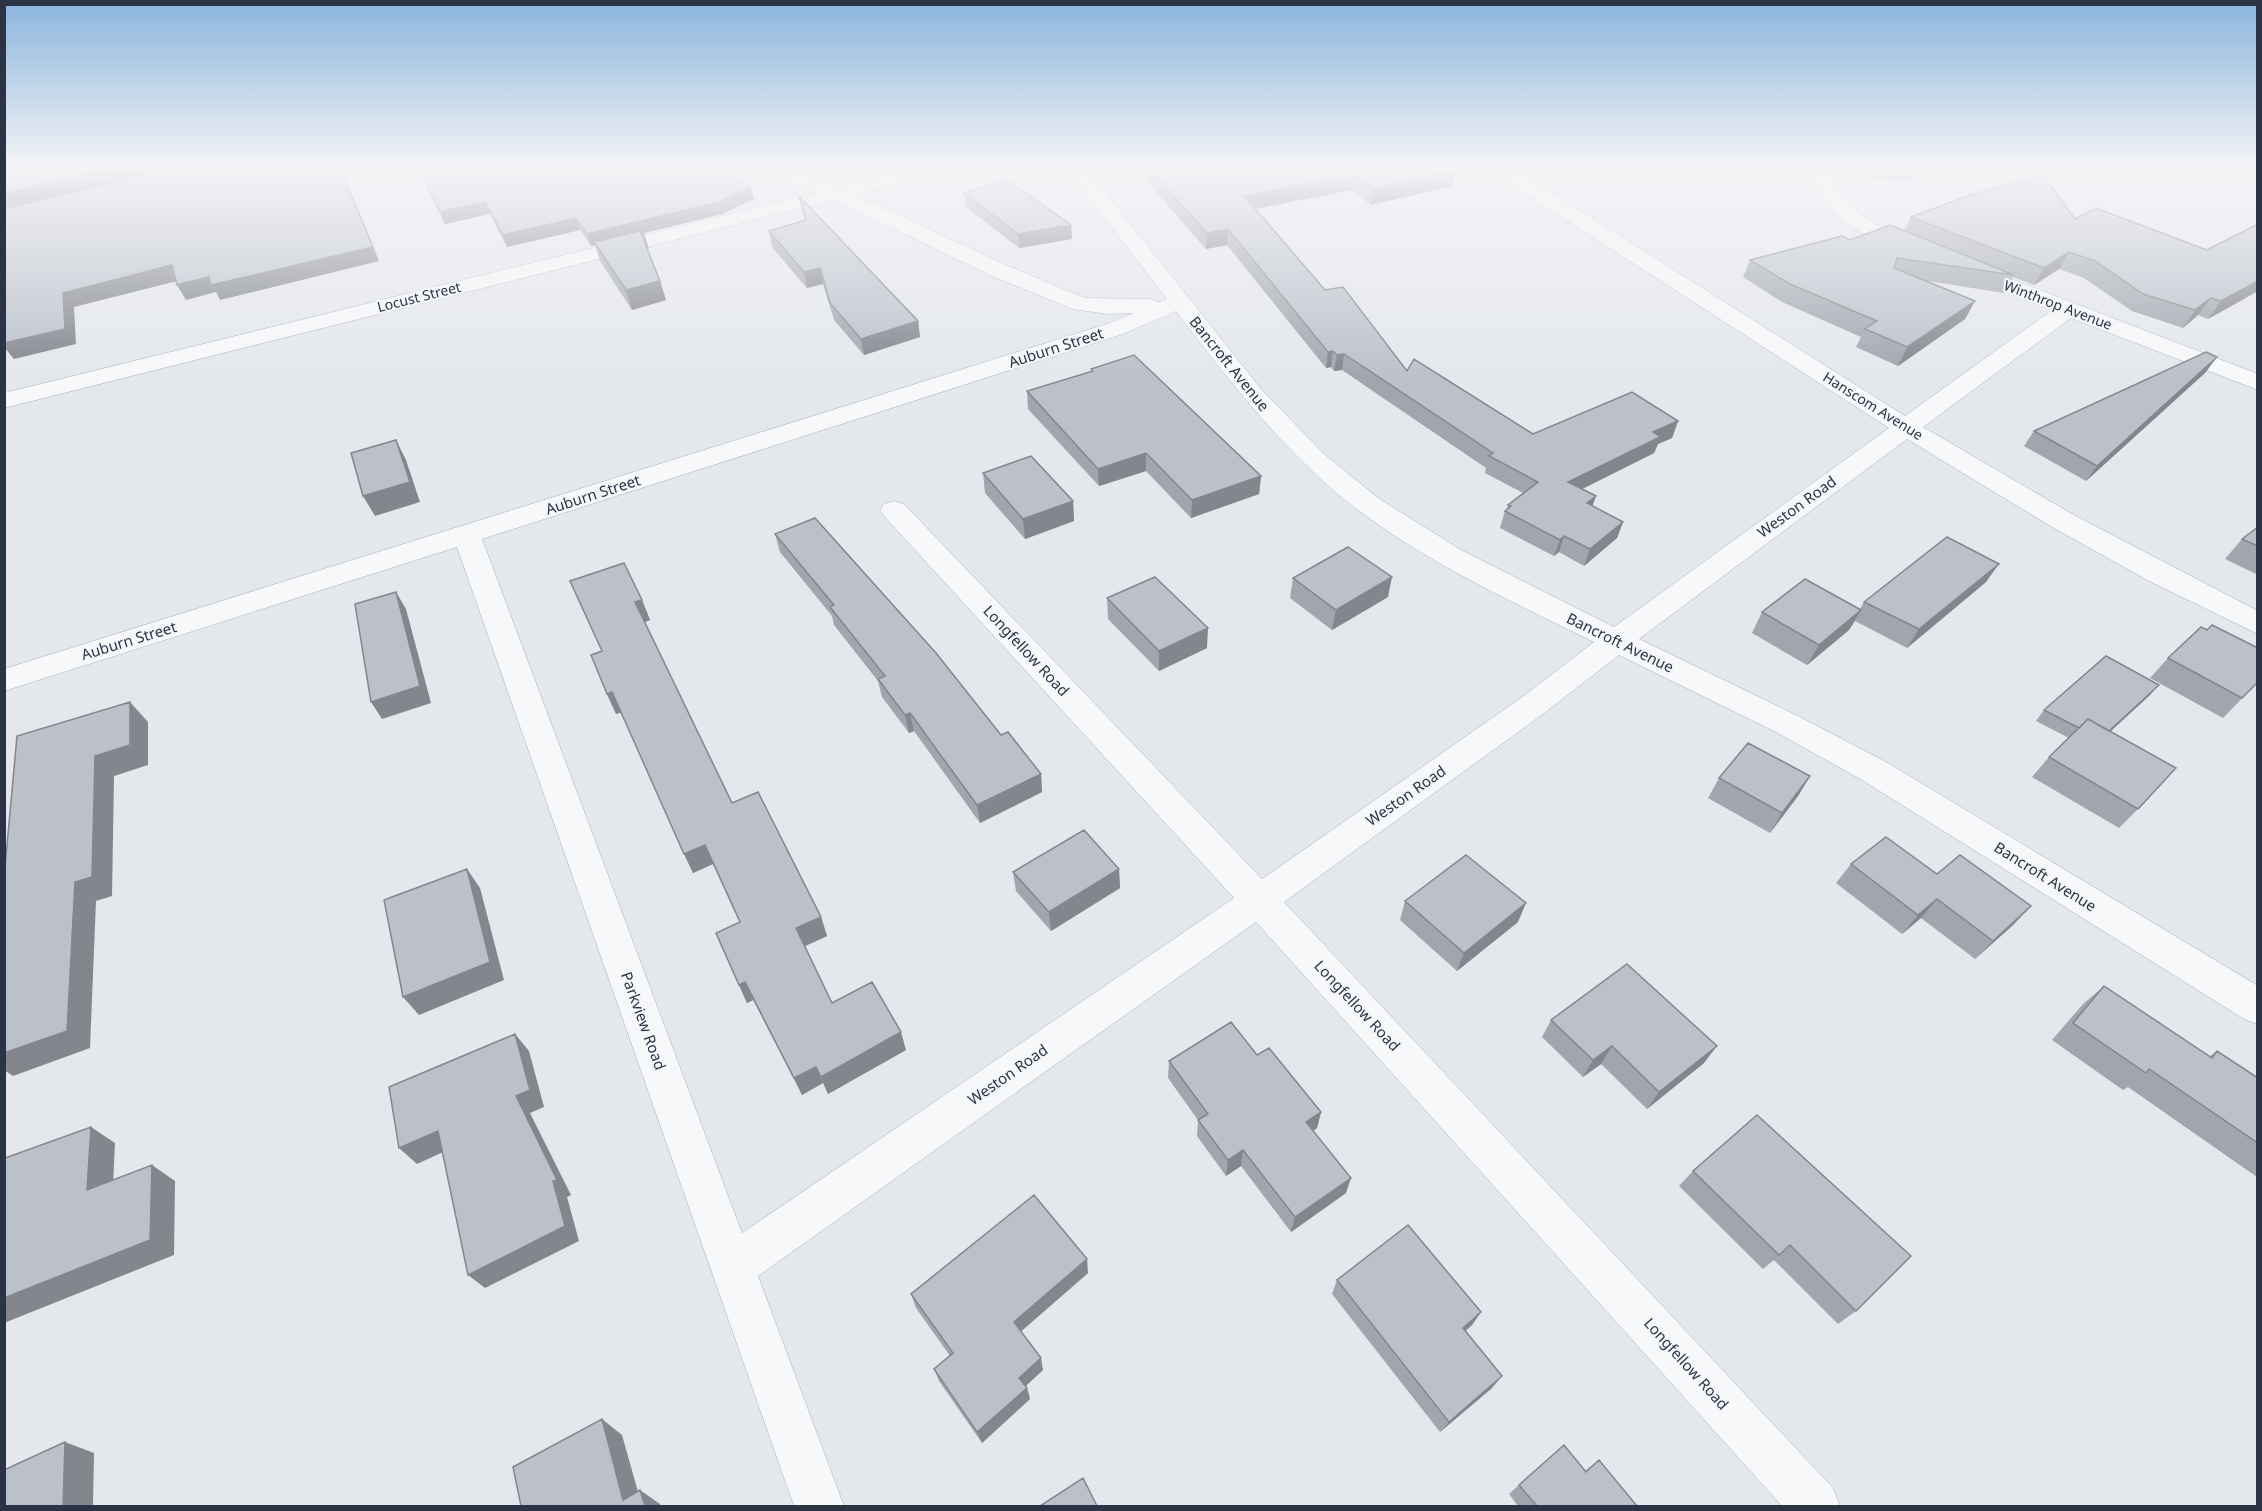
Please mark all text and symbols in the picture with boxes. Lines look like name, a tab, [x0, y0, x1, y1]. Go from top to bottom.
street label: Winthrop Avenue	[2001, 275, 2115, 334]
street label: Locust Street	[375, 277, 463, 316]
street label: Bancroft Avenue	[1185, 312, 1274, 415]
street label: Auburn Street	[1006, 322, 1106, 372]
street label: Hanscom Avenue	[1820, 367, 1927, 444]
street label: Auburn Street	[543, 469, 643, 519]
street label: Weston Road	[1753, 471, 1840, 542]
street label: Longfellow Road	[979, 601, 1074, 700]
street label: Bancroft Avenue	[1564, 608, 1677, 677]
street label: Auburn Street	[79, 616, 179, 664]
street label: Weston Road	[1362, 760, 1449, 830]
street label: Bancroft Avenue	[1991, 837, 2100, 916]
street label: Longfellow Road	[1310, 956, 1405, 1055]
street label: Parkview Road	[617, 969, 671, 1073]
street label: Weston Road	[964, 1039, 1051, 1109]
street label: Longfellow Road	[1640, 1313, 1733, 1414]

